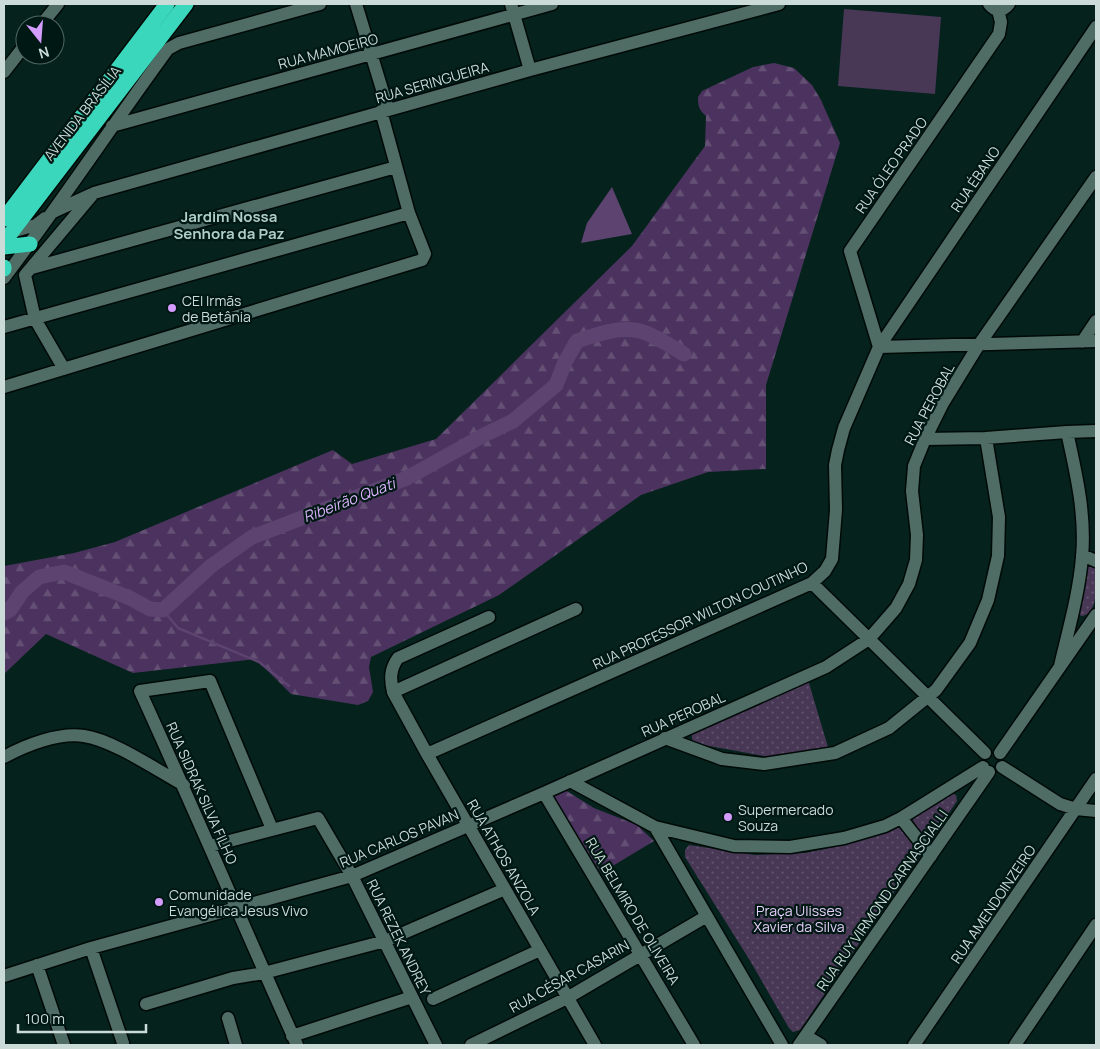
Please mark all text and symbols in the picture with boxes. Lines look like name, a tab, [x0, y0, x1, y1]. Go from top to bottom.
north arrow	[15, 15, 65, 65]
street label: RUA MAMOEIRO	[276, 29, 380, 73]
text: N	[36, 42, 52, 63]
street label: RUA SERINGUEIRA	[373, 57, 491, 107]
street label: AVENIDA BRASÍLIA	[39, 62, 125, 164]
street label: RUA ÓLEO PRADO	[851, 113, 931, 217]
street label: RUA ÉBANO	[946, 143, 1004, 215]
district label: Jardim Nossa Senhora da Paz	[173, 206, 285, 244]
place label: CEI Irmãs de Betânia	[182, 291, 251, 326]
marker: CEI Irmãs de Betânia	[166, 302, 178, 314]
street label: RUA PEROBAL	[900, 360, 958, 448]
water label: Ribeirão Quati	[300, 472, 400, 527]
street label: RUA PROFESSOR WILTON COUTINHO	[589, 557, 811, 673]
street label: RUA PEROBAL	[638, 687, 728, 741]
street label: RUA SIDRAK SILVA FILHO	[162, 719, 242, 867]
street label: RUA ATHOS ANZOLA	[463, 796, 545, 918]
place label: Supermercado Souza	[738, 800, 833, 835]
street label: RUA CARLOS PAVAN	[337, 804, 461, 872]
street label: RUA RUY VIRMOND CARNASCIALLI	[812, 806, 952, 994]
marker: Supermercado Souza	[722, 811, 734, 823]
street label: RUA BELMIRO DE OLIVEIRA	[581, 834, 685, 988]
street label: RUA AMENDOINZEIRO	[946, 841, 1040, 967]
street label: RUA REZEK ANDREY	[363, 876, 435, 998]
place label: Comunidade Evangélica Jesus Vivo	[169, 885, 308, 920]
marker: Comunidade Evangélica Jesus Vivo	[153, 896, 165, 908]
park label: Praça Ulisses Xavier da Silva	[754, 901, 844, 936]
street label: RUA CÉSAR CASARIN	[506, 935, 632, 1017]
scale bar	[18, 1002, 145, 1034]
text: 100 m	[25, 1008, 65, 1029]

